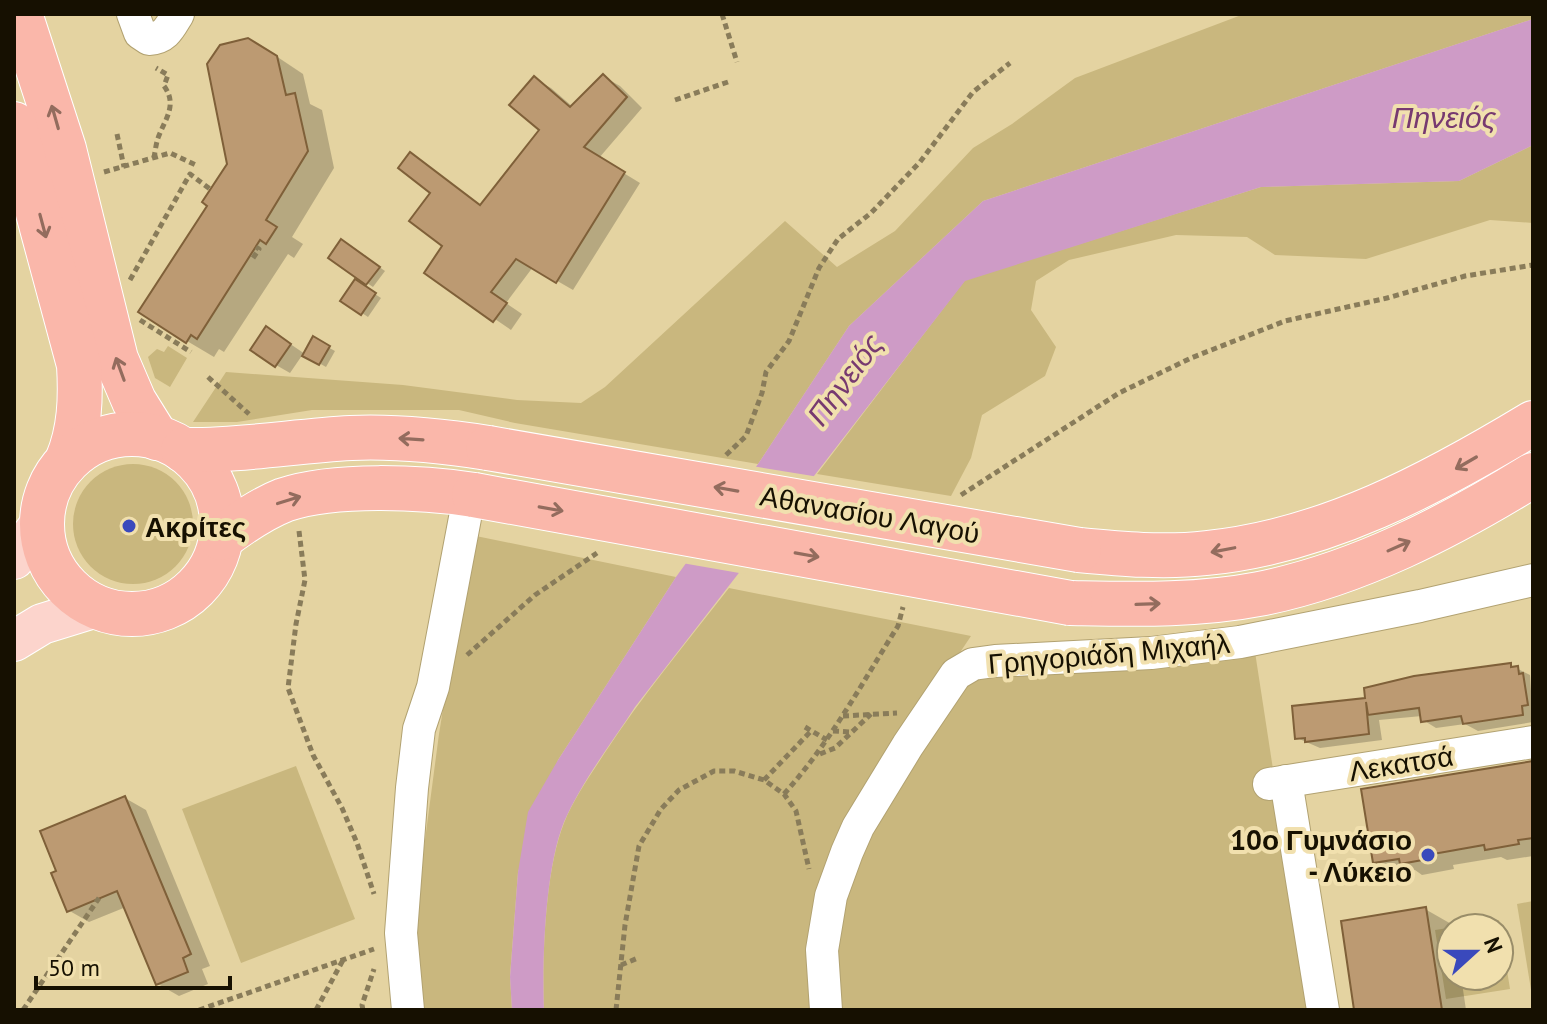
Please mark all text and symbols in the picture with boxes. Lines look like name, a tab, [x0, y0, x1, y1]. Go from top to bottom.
water label: Πηνειός	[1392, 97, 1497, 136]
one-way arrow	[47, 105, 62, 131]
one-way arrow	[36, 212, 51, 238]
water label: Πηνειός	[798, 325, 891, 433]
one-way arrow	[112, 357, 126, 382]
one-way arrow	[398, 431, 425, 446]
one-way arrow	[1455, 455, 1478, 471]
street label: Αθανασίου Λαγού	[757, 476, 983, 552]
one-way arrow	[714, 481, 739, 496]
one-way arrow	[275, 492, 301, 507]
one-way arrow	[538, 502, 563, 517]
place label: Ακρίτες	[145, 508, 246, 545]
marker: Ακρίτες	[120, 517, 138, 535]
one-way arrow	[1386, 538, 1411, 553]
one-way arrow	[1211, 544, 1236, 559]
one-way arrow	[794, 549, 819, 564]
one-way arrow	[1134, 596, 1161, 611]
street label: Γρηγοριάδη Μιχαήλ	[986, 624, 1232, 682]
street label: Λεκατσά	[1346, 737, 1456, 789]
place label: 10ο Γυμνάσιο - Λύκειο	[1230, 821, 1412, 890]
marker: 10ο Γυμνάσιο - Λύκειο	[1419, 846, 1437, 864]
north arrow	[1435, 912, 1515, 992]
text: N	[1478, 933, 1509, 957]
scale bar	[36, 940, 230, 990]
text: 50 m	[48, 952, 100, 983]

